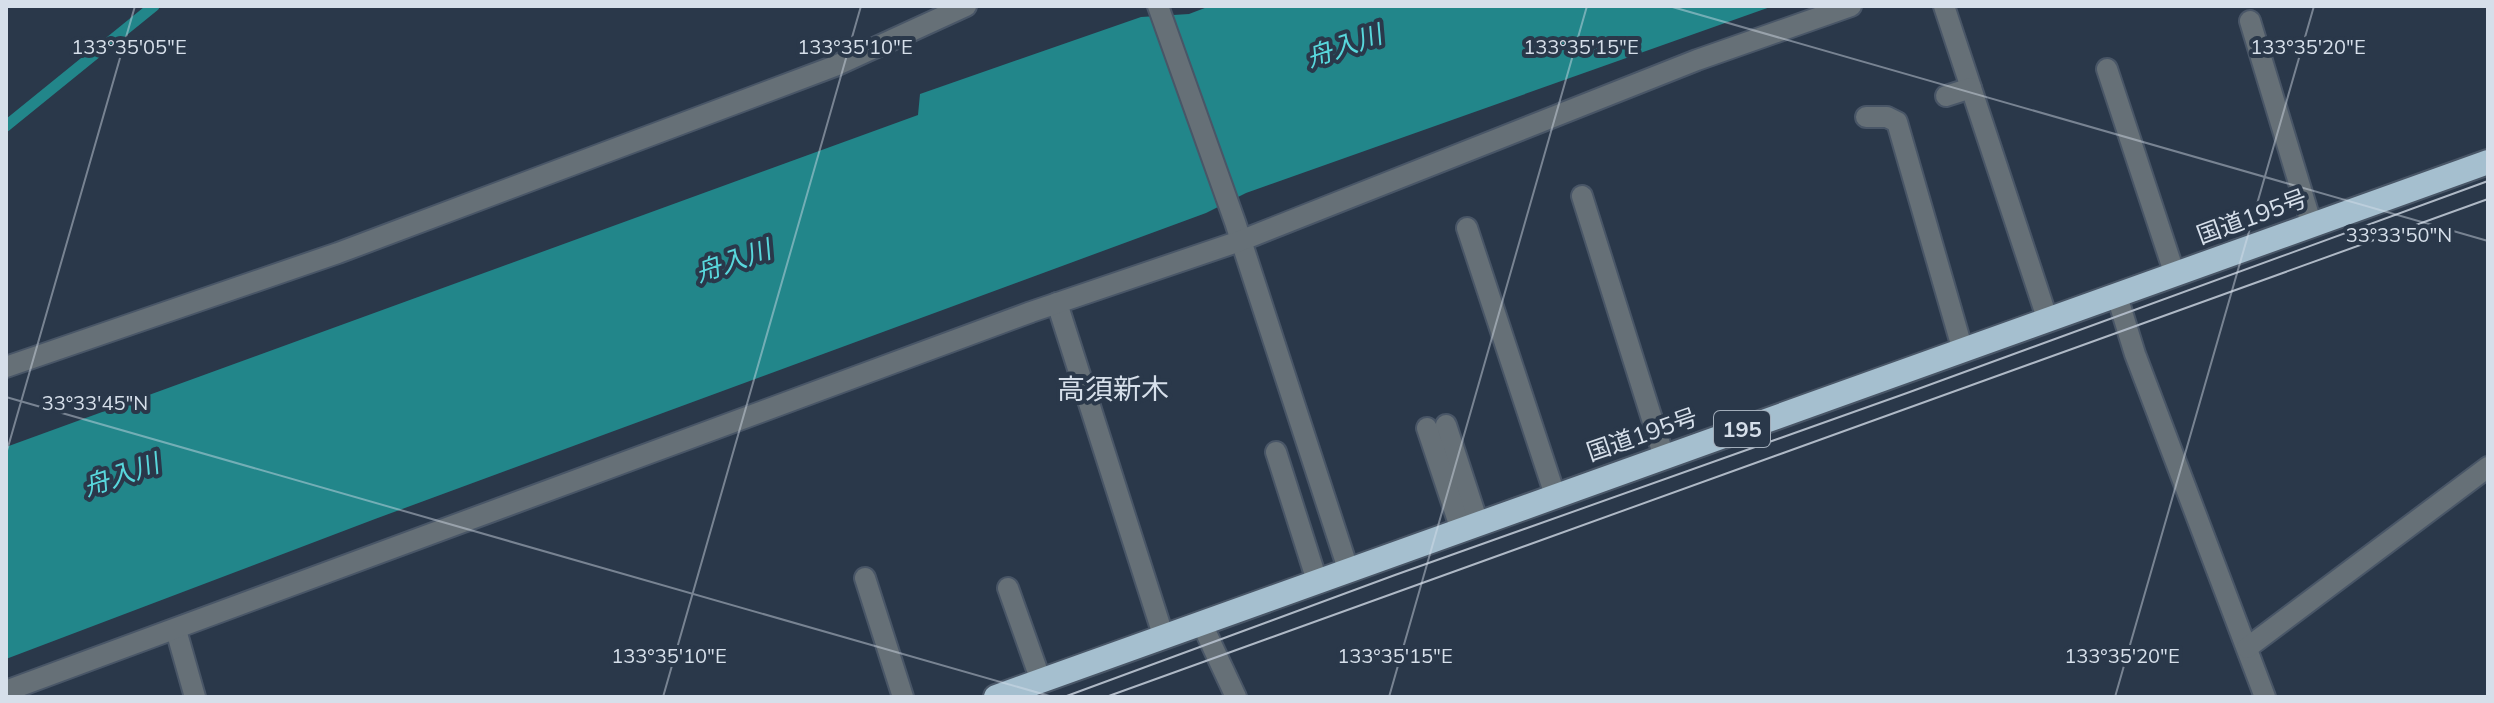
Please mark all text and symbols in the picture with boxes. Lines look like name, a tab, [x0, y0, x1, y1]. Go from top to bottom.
water label: 舟入川	[1302, 16, 1389, 74]
text: 133°35'05"E	[71, 34, 187, 59]
text: 133°35'10"E	[797, 34, 913, 59]
text: 133°35'15"E	[1523, 34, 1639, 59]
text: 133°35'20"E	[2250, 34, 2366, 59]
street label: 国道195号	[2192, 182, 2311, 250]
text: 33°33'50"N	[2346, 222, 2452, 247]
water label: 舟入川	[691, 231, 778, 289]
district label: 高須新木	[1057, 371, 1169, 406]
text: 33°33'45"N	[42, 390, 148, 415]
street label: 国道195号	[1582, 401, 1701, 467]
road number: 195	[1714, 411, 1770, 447]
water label: 舟入川	[79, 445, 166, 503]
text: 133°35'10"E	[611, 643, 727, 668]
text: 133°35'15"E	[1337, 643, 1453, 668]
text: 133°35'20"E	[2064, 643, 2180, 668]

